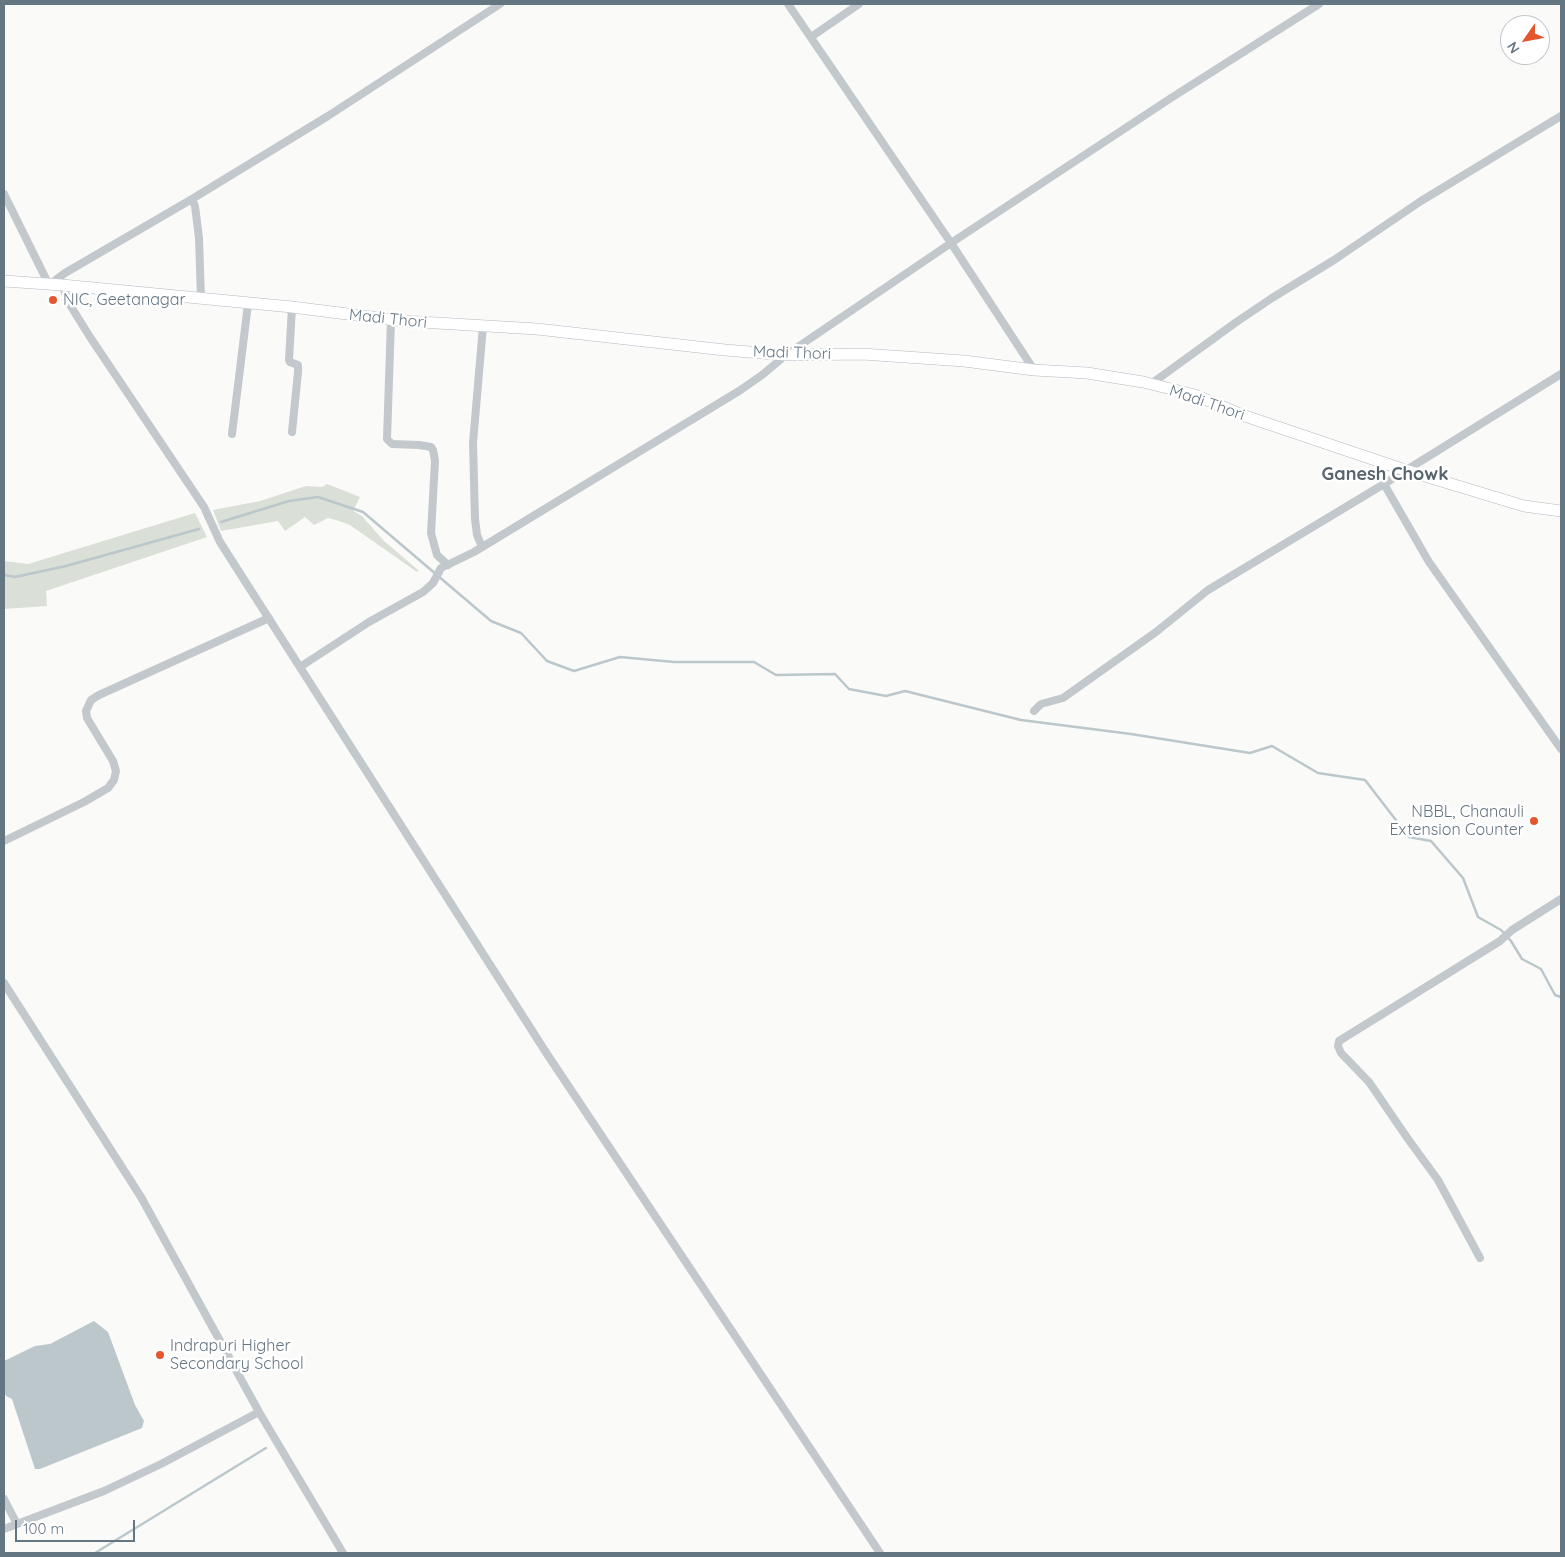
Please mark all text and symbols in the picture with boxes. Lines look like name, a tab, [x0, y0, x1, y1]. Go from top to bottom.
north arrow	[1500, 15, 1550, 65]
text: N	[1503, 38, 1524, 57]
place label: NIC, Geetanagar	[63, 290, 186, 310]
marker: NIC, Geetanagar	[47, 294, 59, 306]
street label: Madi Thori	[348, 305, 428, 333]
street label: Madi Thori	[752, 342, 832, 364]
street label: Madi Thori	[1167, 381, 1247, 425]
district label: Ganesh Chowk	[1322, 464, 1448, 486]
place label: NBBL, Chanauli Extension Counter	[1390, 802, 1524, 840]
marker: NBBL, Chanauli Extension Counter	[1528, 815, 1540, 827]
place label: Indrapuri Higher Secondary School	[170, 1336, 304, 1374]
marker: Indrapuri Higher Secondary School	[154, 1349, 166, 1361]
scale bar	[18, 1510, 138, 1542]
text: 100 m	[23, 1519, 64, 1538]

